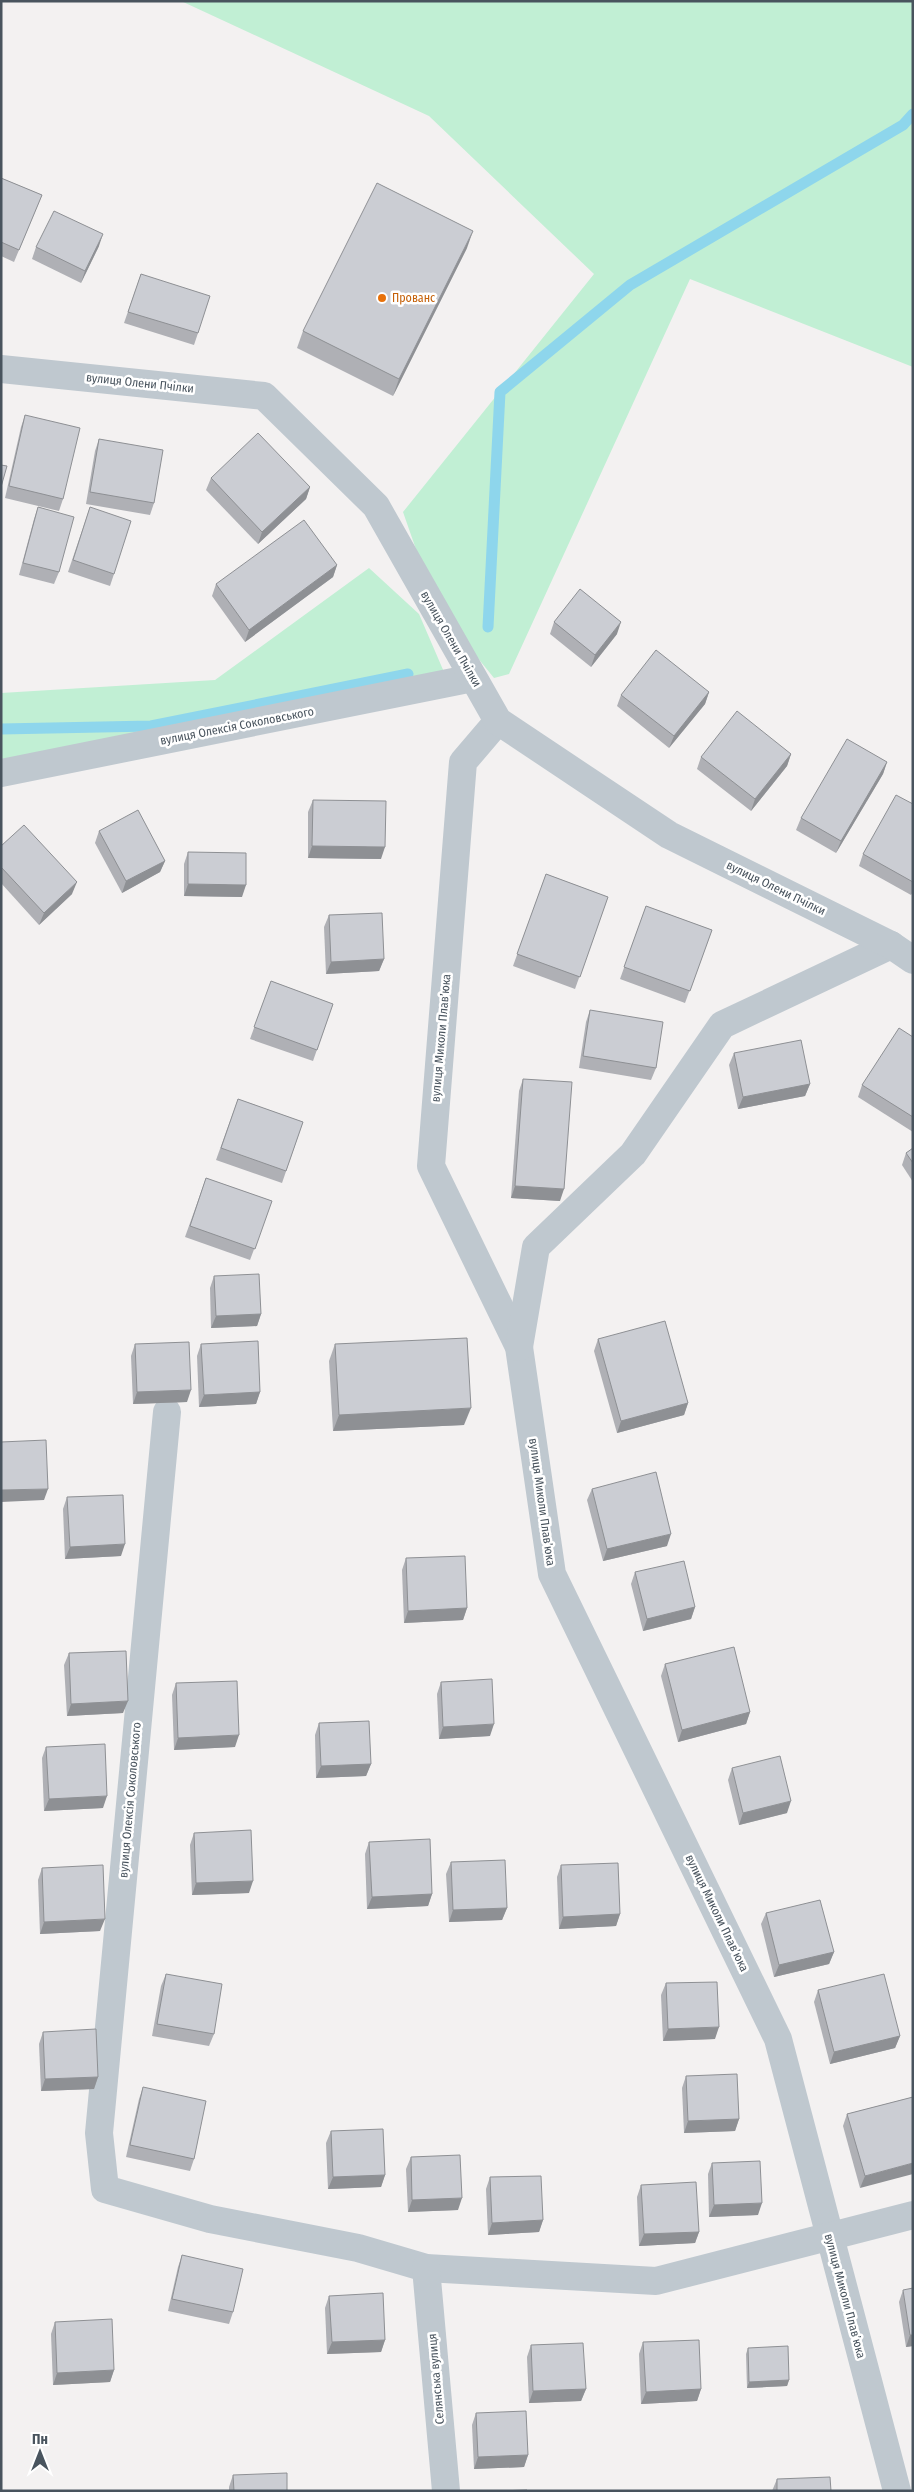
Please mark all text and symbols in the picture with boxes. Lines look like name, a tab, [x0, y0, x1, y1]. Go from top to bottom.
place label: Прованс	[392, 291, 435, 305]
marker: Прованс	[376, 292, 388, 304]
street label: вулиця Олени Пчілки	[85, 370, 195, 396]
street label: вулиця Олени Пчілки	[418, 589, 484, 689]
street label: вулиця Олексія Соколовського	[159, 704, 315, 748]
street label: вулиця Олени Пчілки	[724, 858, 828, 918]
street label: вулиця Миколи Плавʼюка	[428, 973, 454, 1103]
street label: вулиця Миколи Плавʼюка	[526, 1437, 558, 1567]
street label: вулиця Олексія Соколовського	[116, 1722, 144, 1878]
street label: вулиця Миколи Плавʼюка	[683, 1852, 752, 1974]
street label: вулиця Миколи Плавʼюка	[822, 2232, 868, 2360]
street label: Селянська вулиця	[425, 2333, 447, 2425]
north arrow	[15, 2427, 65, 2477]
text: Пн	[32, 2431, 48, 2448]

